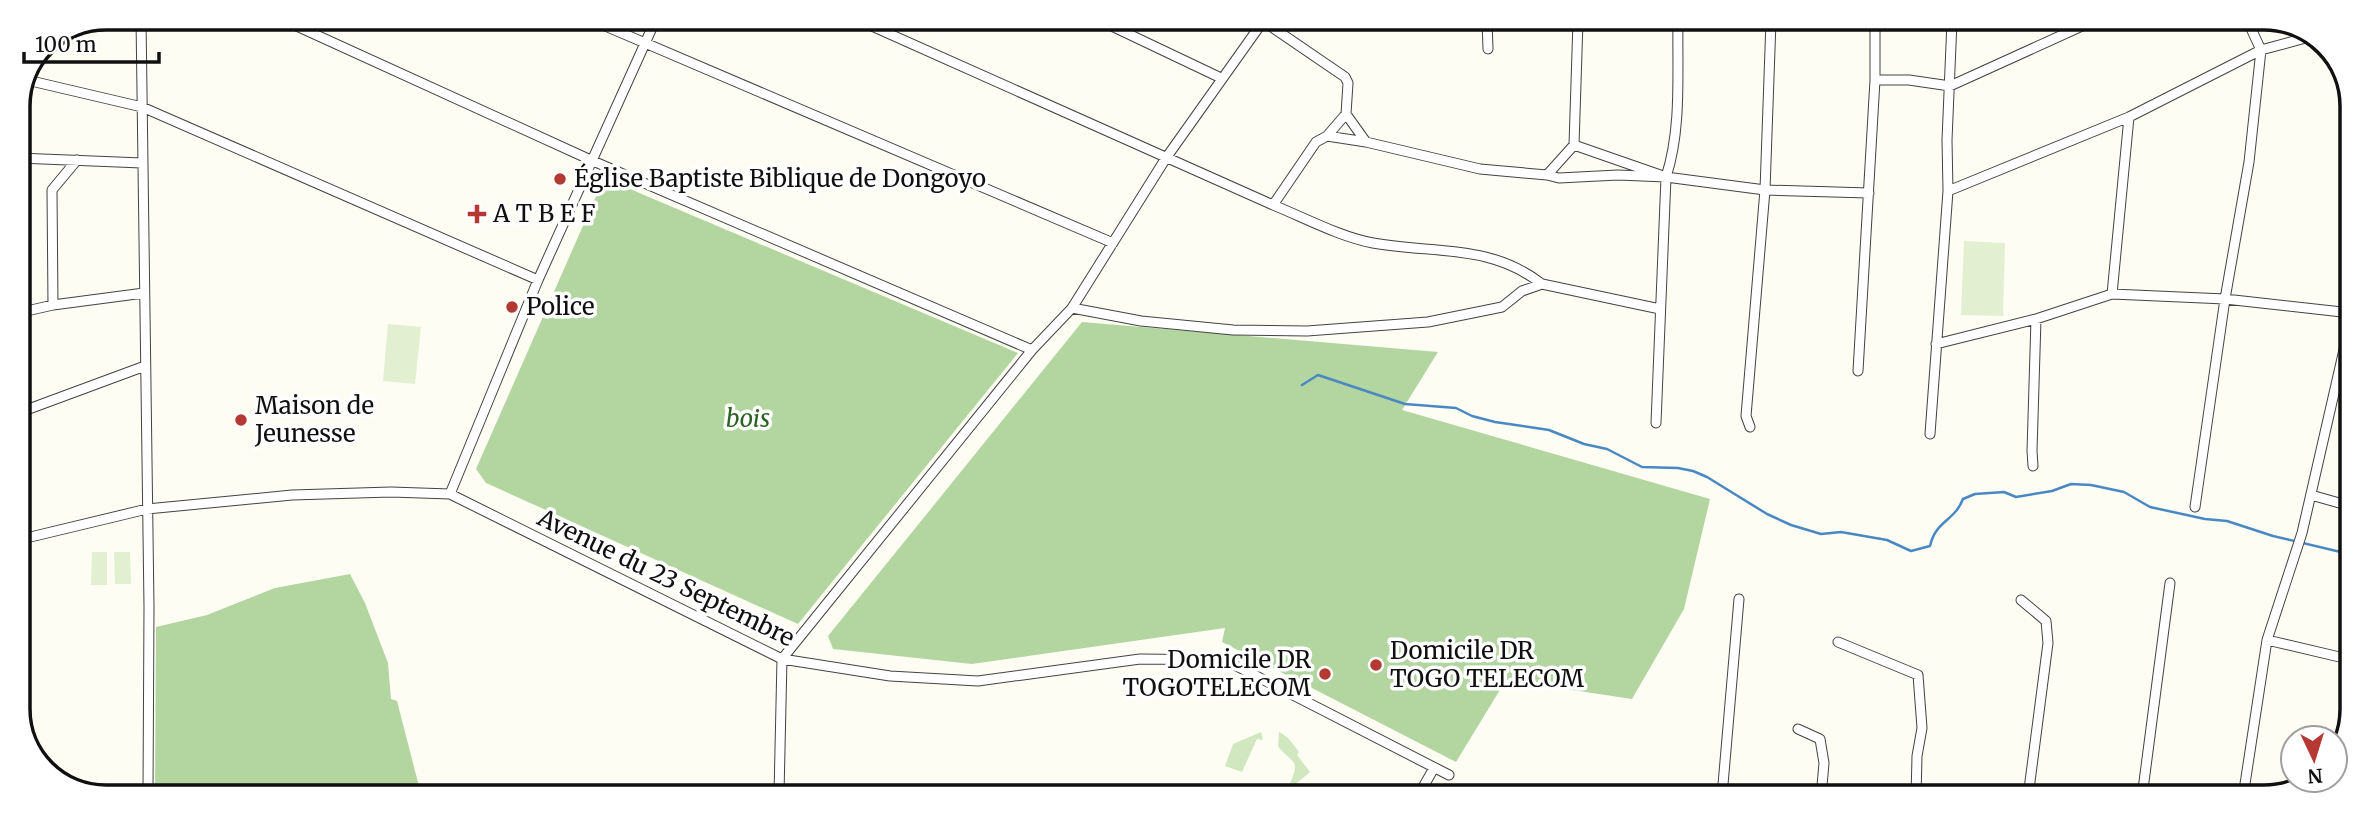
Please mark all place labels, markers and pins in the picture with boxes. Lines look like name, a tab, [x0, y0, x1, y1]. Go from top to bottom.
place label: Église Baptiste Biblique de Dongoyo	[574, 162, 986, 194]
marker: Église Baptiste Biblique de Dongoyo	[552, 171, 568, 187]
place label: A T B E F	[492, 198, 596, 229]
marker: A T B E F	[467, 204, 487, 224]
place label: Police	[526, 291, 594, 322]
marker: Police	[504, 299, 520, 315]
place label: Maison de Jeunesse	[254, 390, 374, 449]
marker: Maison de Jeunesse	[233, 412, 249, 428]
place label: Domicile DR TOGO TELECOM	[1390, 635, 1584, 694]
place label: Domicile DR TOGOTELECOM	[1123, 644, 1311, 703]
marker: Domicile DR TOGO TELECOM	[1368, 657, 1384, 673]
marker: Domicile DR TOGOTELECOM	[1317, 666, 1333, 682]

